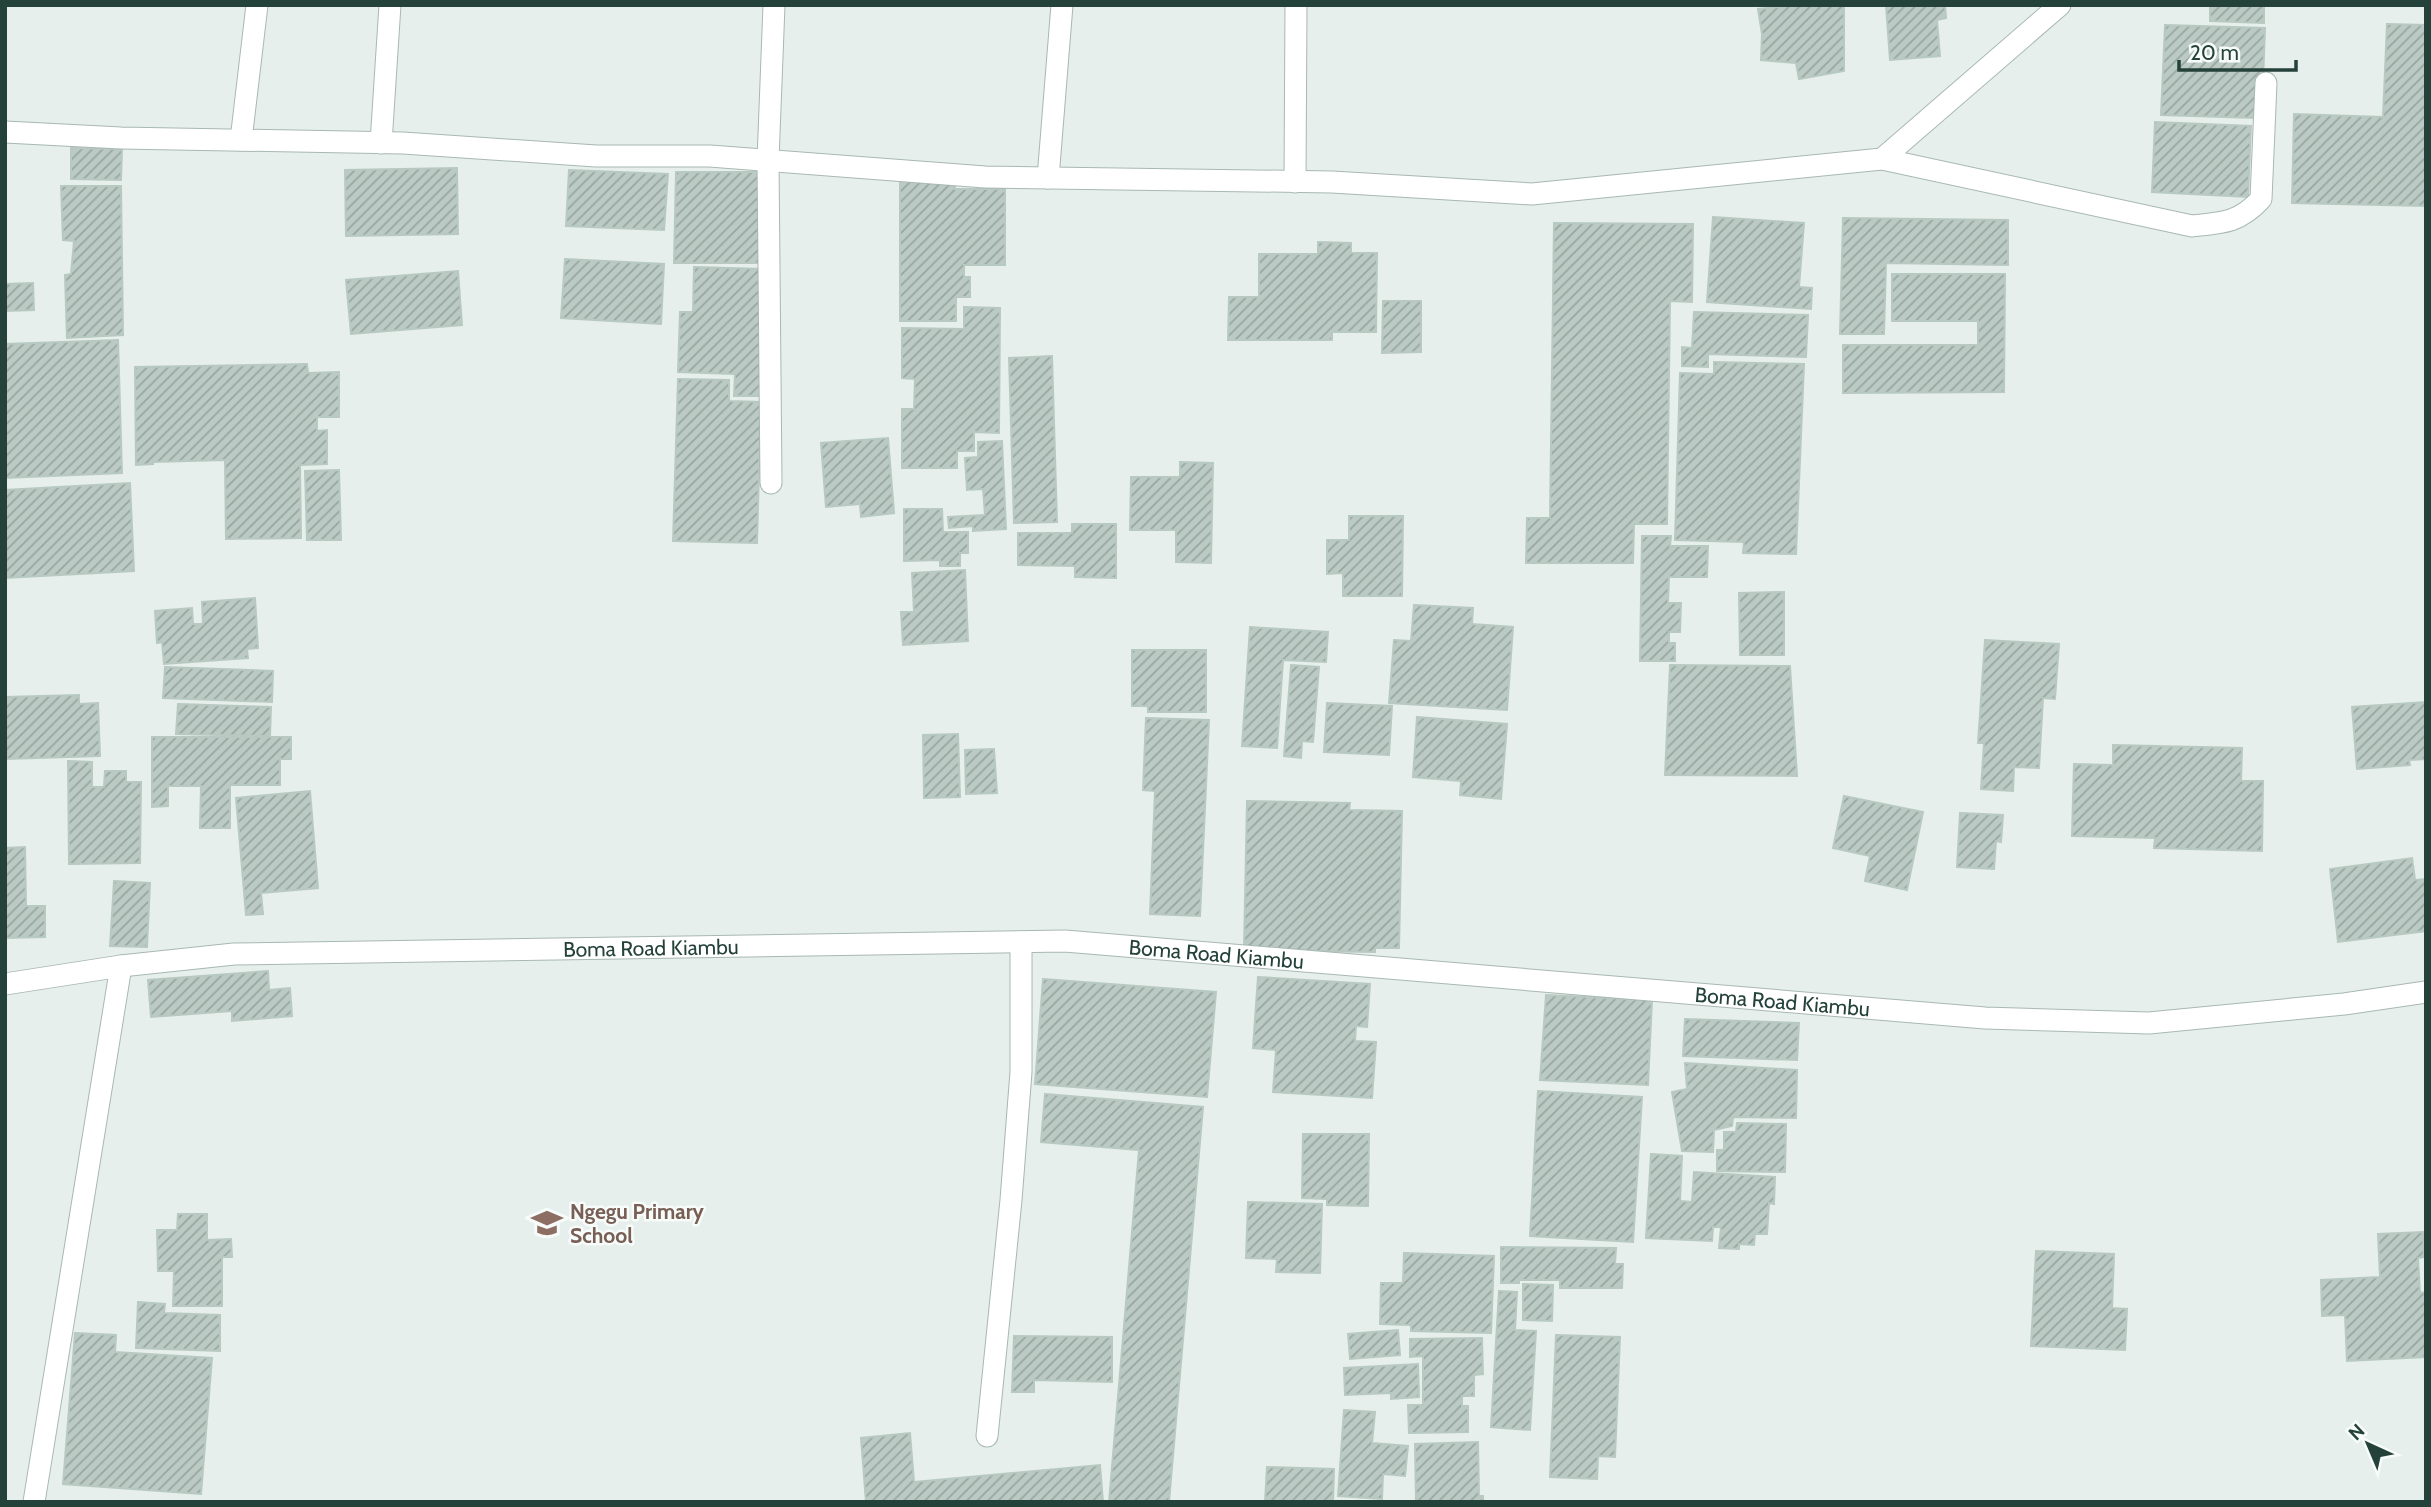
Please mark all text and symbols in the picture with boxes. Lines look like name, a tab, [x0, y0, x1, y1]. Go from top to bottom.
scale bar	[2179, 28, 2296, 72]
text: 20 m	[2190, 40, 2239, 65]
street label: Boma Road Kiambu	[563, 934, 739, 961]
street label: Boma Road Kiambu	[1128, 934, 1305, 973]
street label: Boma Road Kiambu	[1694, 981, 1871, 1021]
place label: Ngegu Primary School	[570, 1199, 705, 1248]
school or university icon: Ngegu Primary School	[530, 1206, 564, 1240]
north arrow	[2333, 1409, 2403, 1479]
text: N	[2344, 1419, 2369, 1445]

